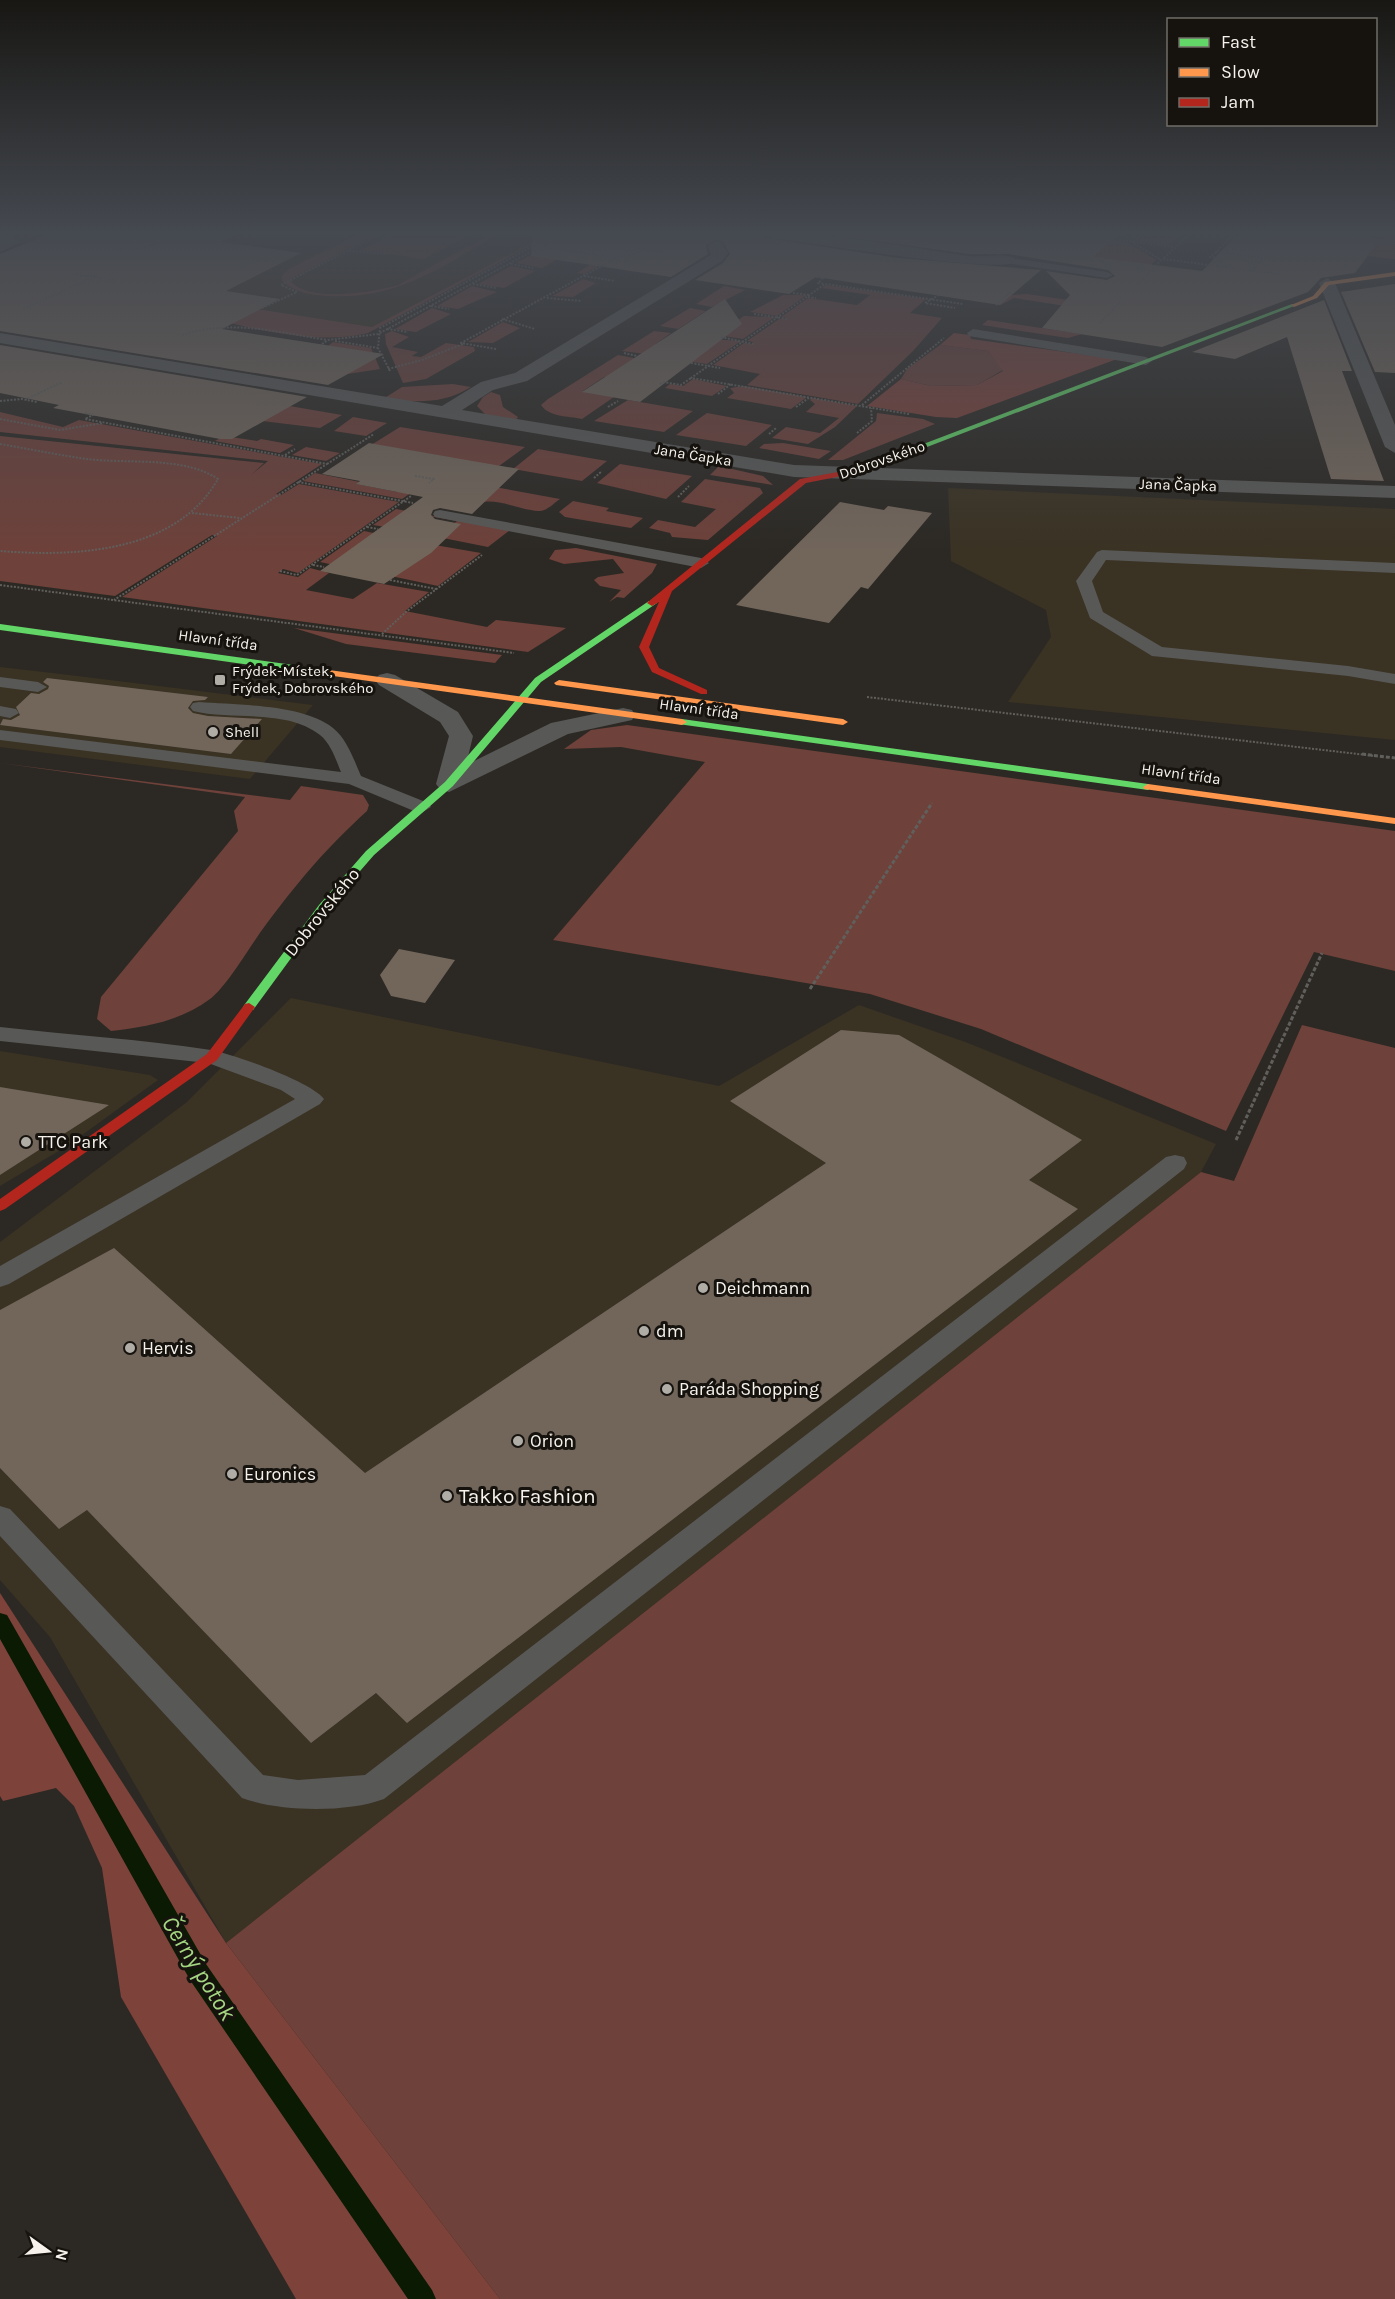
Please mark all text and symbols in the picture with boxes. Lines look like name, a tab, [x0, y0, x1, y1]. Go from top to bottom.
legend	[1167, 18, 1377, 126]
text: Fast	[1221, 31, 1256, 53]
text: Slow	[1221, 61, 1260, 83]
text: Jam	[1221, 91, 1255, 113]
street label: Dobrovského	[837, 437, 927, 483]
street label: Jana Čapka	[653, 440, 733, 470]
street label: Jana Čapka	[1139, 475, 1217, 495]
street label: Hlavní třída	[177, 626, 259, 654]
place label: Frýdek-Místek, Frýdek, Dobrovského	[232, 662, 373, 697]
marker: Frýdek-Místek, Frýdek, Dobrovského	[213, 673, 227, 687]
street label: Hlavní třída	[658, 695, 740, 723]
place label: Shell	[225, 723, 259, 741]
marker: Shell	[206, 725, 220, 739]
street label: Hlavní třída	[1140, 760, 1222, 788]
street label: Dobrovského	[280, 863, 364, 961]
place label: TTC Park	[38, 1131, 108, 1153]
marker: TTC Park	[19, 1135, 33, 1149]
place label: Deichmann	[715, 1277, 810, 1299]
marker: Deichmann	[696, 1281, 710, 1295]
place label: dm	[656, 1320, 684, 1342]
marker: dm	[637, 1324, 651, 1338]
place label: Hervis	[142, 1337, 194, 1359]
marker: Hervis	[123, 1341, 137, 1355]
place label: Paráda Shopping	[679, 1378, 819, 1400]
marker: Paráda Shopping	[660, 1382, 674, 1396]
place label: Orion	[530, 1430, 574, 1452]
marker: Orion	[511, 1434, 525, 1448]
place label: Euronics	[244, 1463, 316, 1485]
marker: Euronics	[225, 1467, 239, 1481]
place label: Takko Fashion	[459, 1484, 596, 1508]
marker: Takko Fashion	[440, 1489, 454, 1503]
water label: Černý potok	[156, 1911, 243, 2026]
north arrow	[18, 2221, 78, 2281]
text: N	[51, 2247, 73, 2263]

